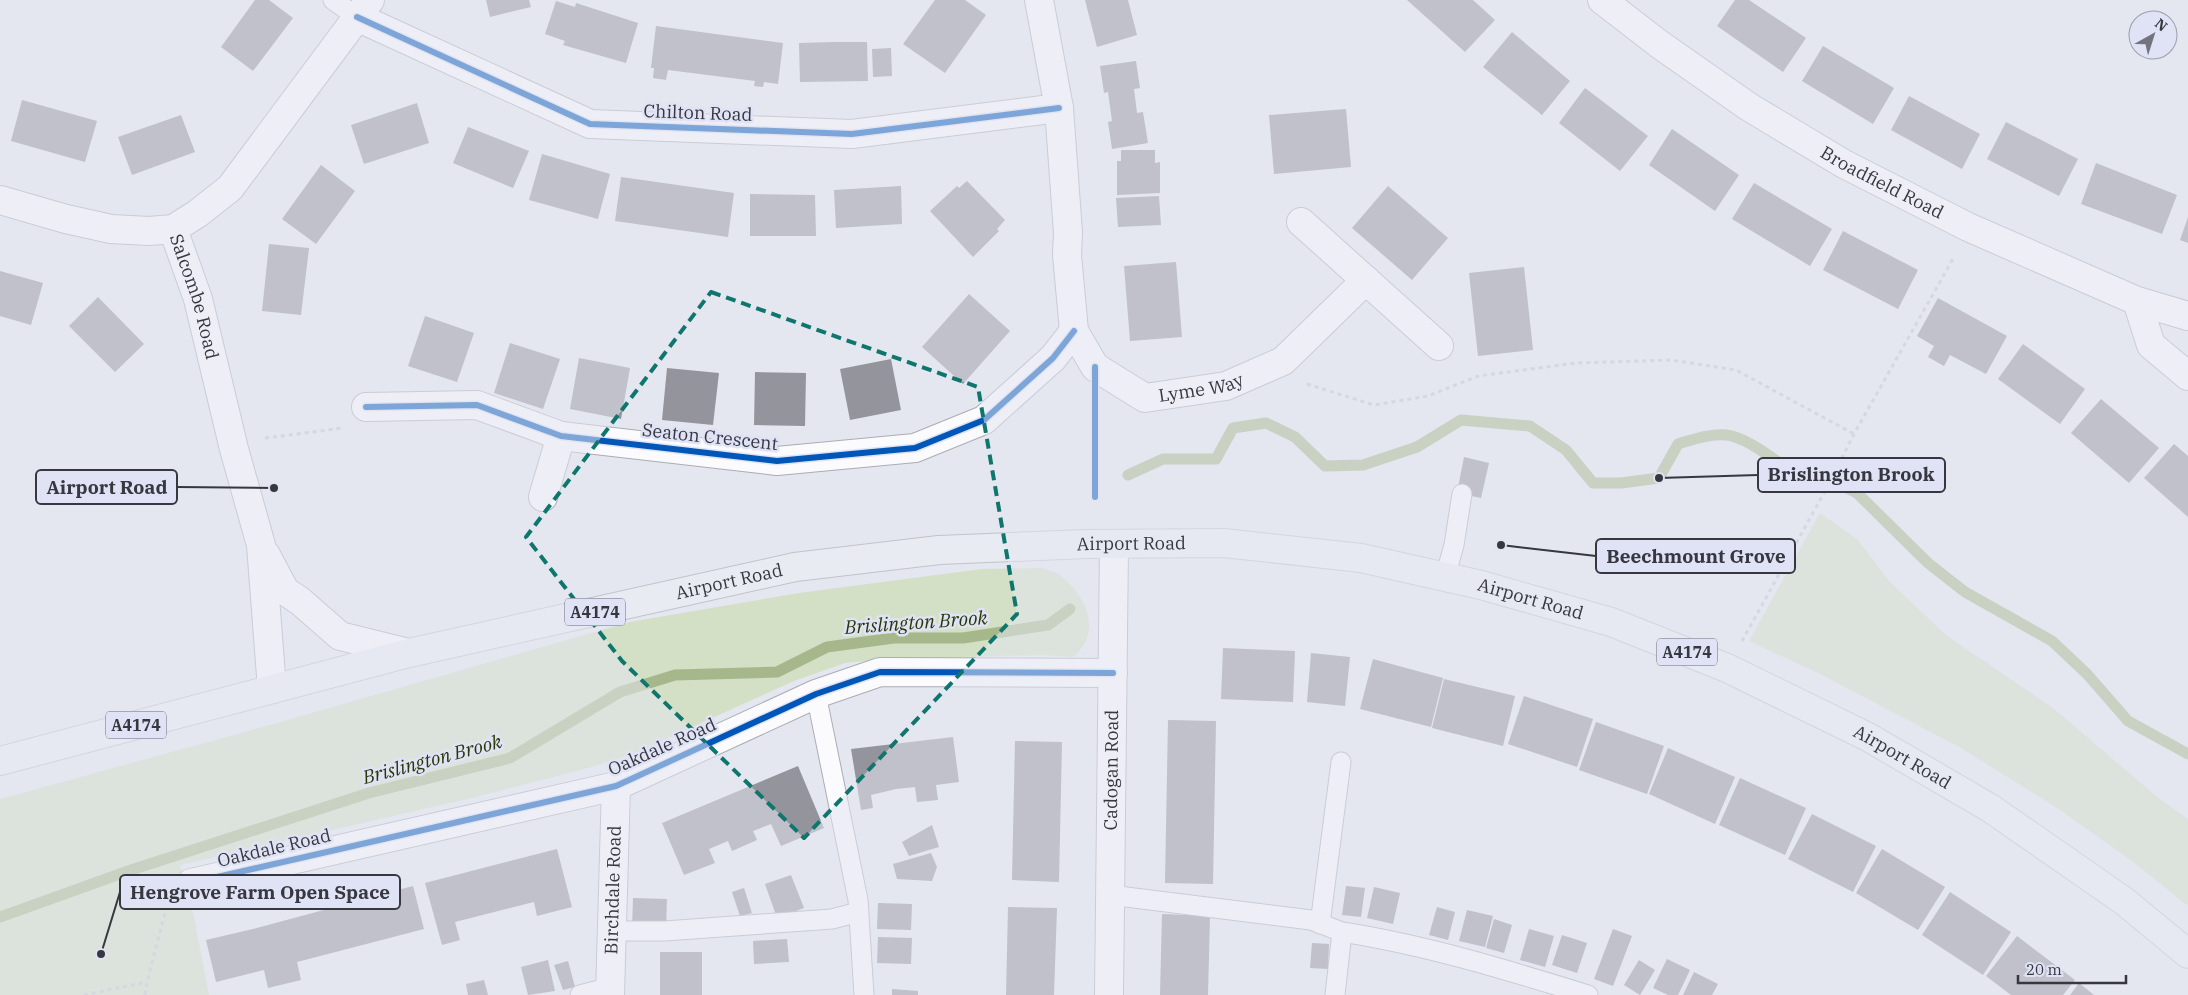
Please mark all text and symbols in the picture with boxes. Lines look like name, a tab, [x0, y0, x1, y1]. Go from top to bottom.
north arrow	[2128, 10, 2178, 60]
text: N	[2151, 14, 2171, 35]
street label: Chilton Road	[643, 99, 753, 126]
street label: Broadfield Road	[1816, 141, 1948, 224]
street label: Salcombe Road	[165, 231, 224, 362]
street label: Lyme Way	[1157, 368, 1248, 407]
street label: Seaton Crescent	[641, 418, 779, 455]
callout: Brislington Brook	[1758, 458, 1945, 492]
text: Brislington Brook	[1768, 462, 1935, 486]
callout: Airport Road	[36, 470, 177, 504]
text: Airport Road	[47, 475, 167, 499]
street label: Airport Road	[1076, 531, 1186, 555]
callout: Beechmount Grove	[1596, 539, 1795, 573]
text: Beechmount Grove	[1606, 544, 1786, 568]
street label: Airport Road	[673, 558, 785, 604]
street label: Airport Road	[1475, 573, 1586, 625]
road number: A4174	[565, 598, 625, 626]
water label: Brislington Brook	[843, 605, 989, 639]
road number: A4174	[1657, 638, 1717, 666]
street label: Cadogan Road	[1099, 709, 1123, 830]
road number: A4174	[106, 712, 166, 738]
street label: Oakdale Road	[604, 712, 719, 781]
street label: Airport Road	[1850, 720, 1955, 794]
water label: Brislington Brook	[359, 729, 505, 789]
street label: Oakdale Road	[215, 823, 333, 872]
street label: Birchdale Road	[599, 825, 626, 955]
callout: Hengrove Farm Open Space	[120, 875, 400, 909]
text: Hengrove Farm Open Space	[130, 880, 390, 904]
scale bar	[2018, 952, 2126, 984]
text: 20 m	[2026, 960, 2062, 979]

